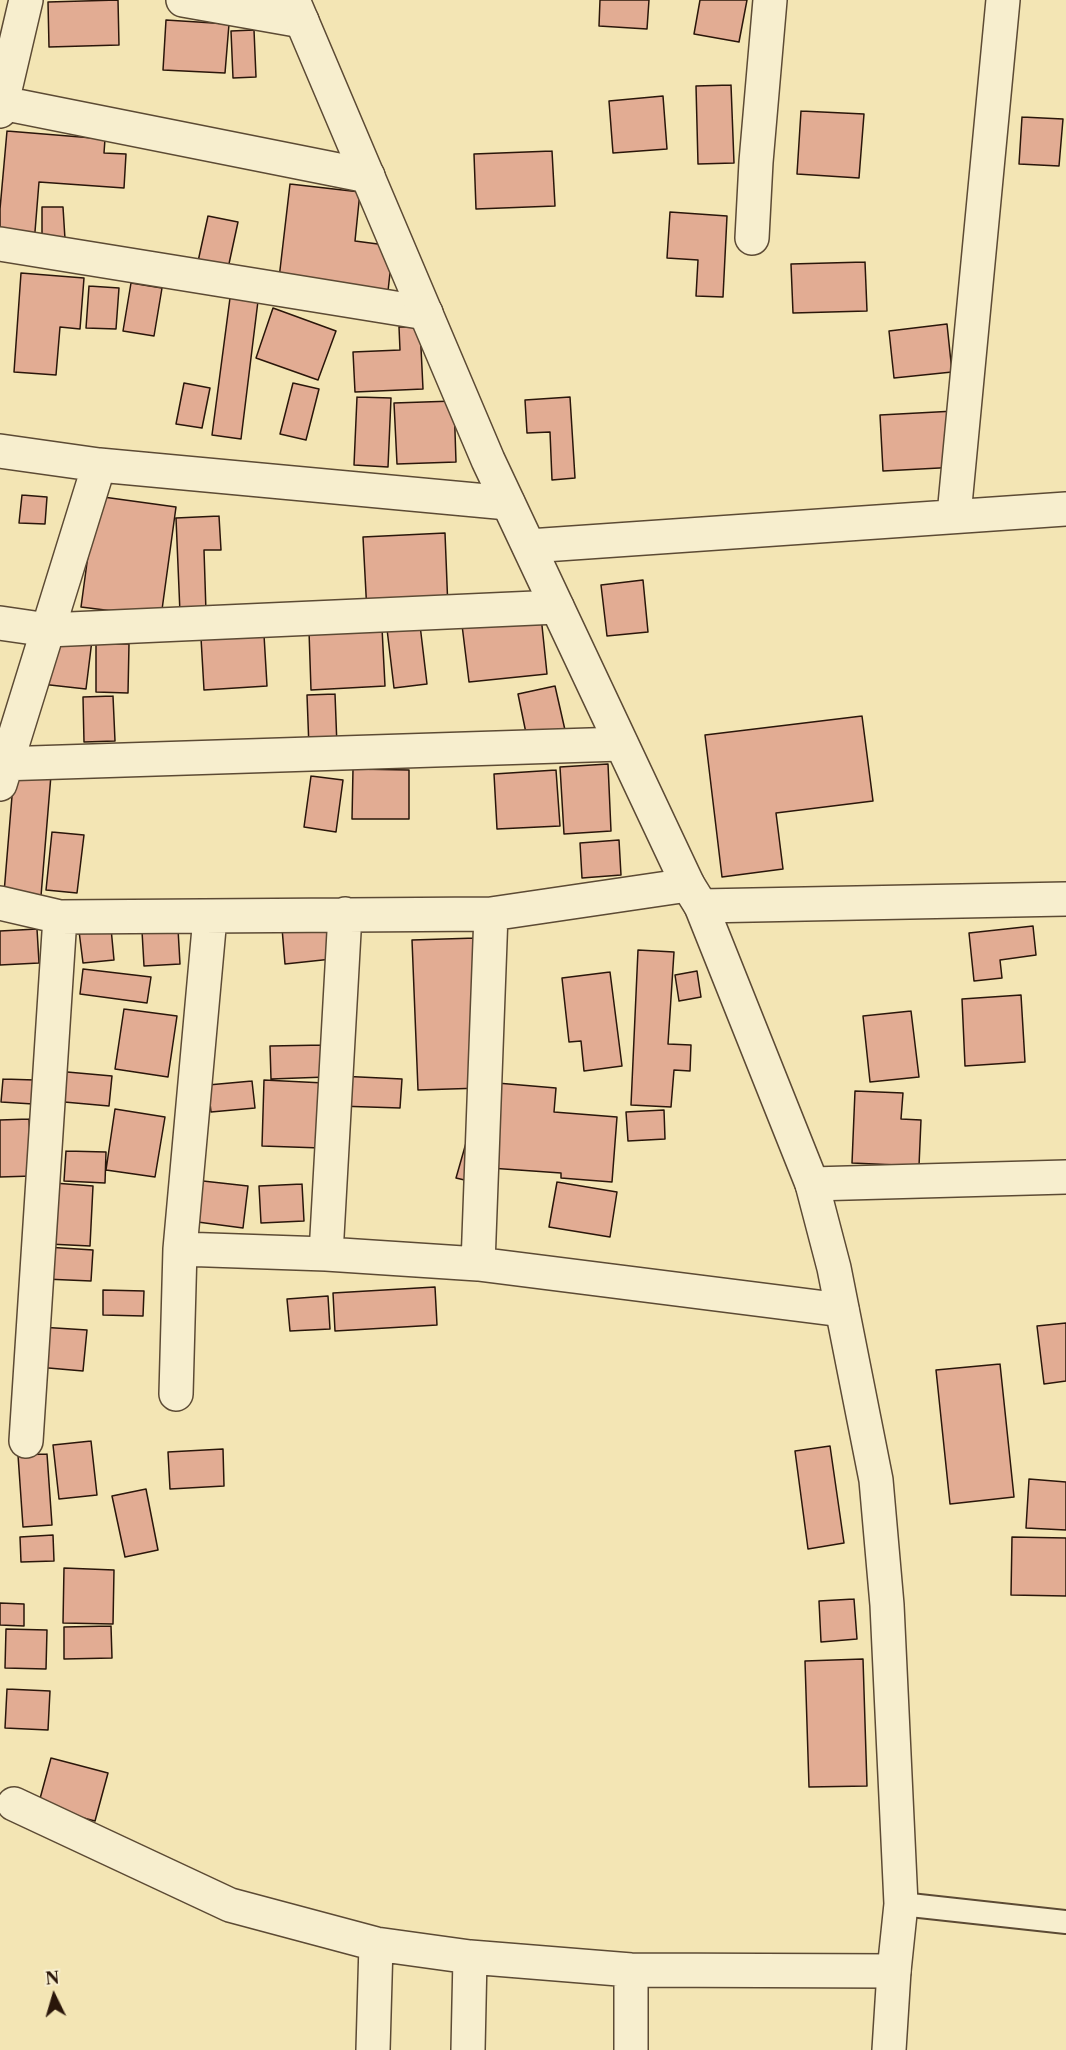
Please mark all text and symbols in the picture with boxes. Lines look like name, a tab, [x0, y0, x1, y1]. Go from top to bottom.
north arrow	[24, 1966, 84, 2026]
text: N	[45, 1968, 60, 1989]

